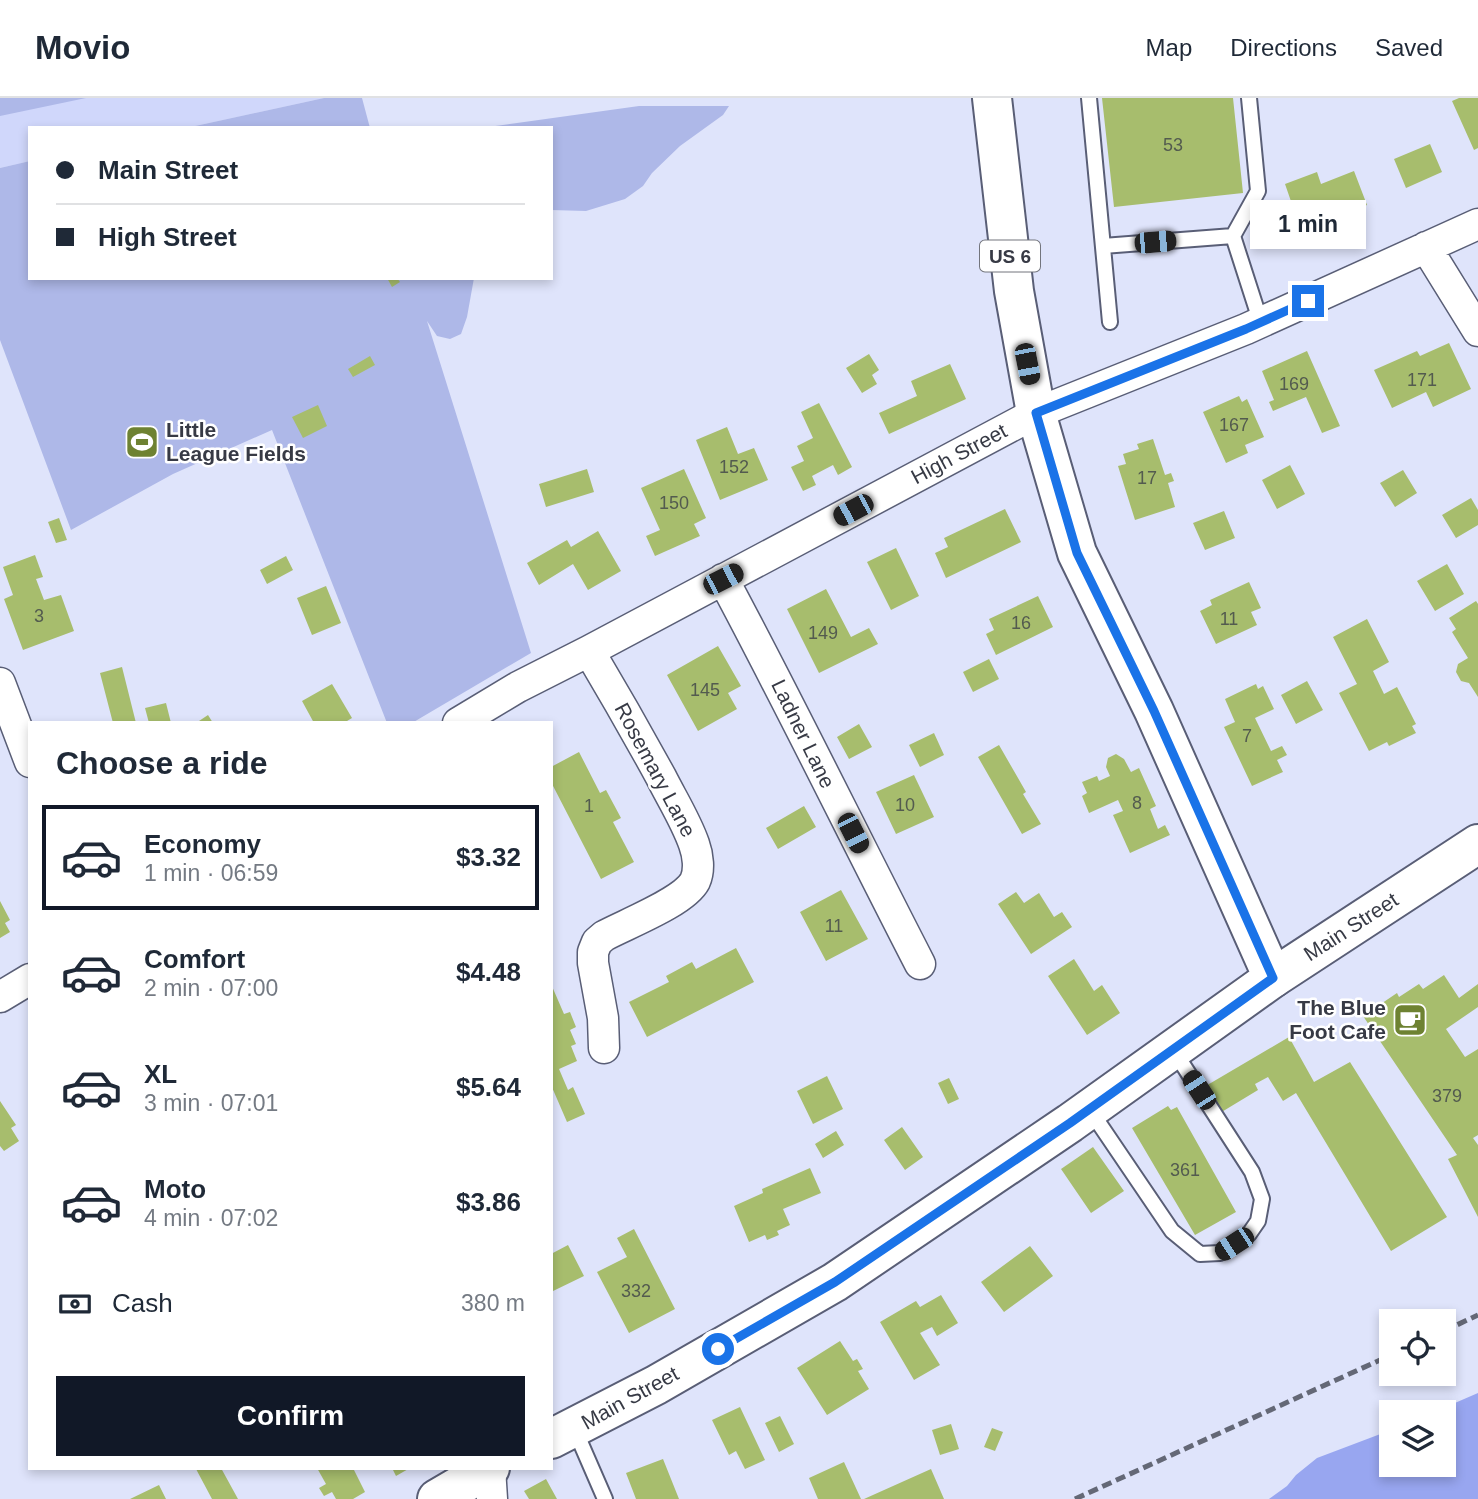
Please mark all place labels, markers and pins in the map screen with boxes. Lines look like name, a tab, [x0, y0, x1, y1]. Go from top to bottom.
place label: Little League Fields	[166, 418, 306, 465]
sports icon: Little League Fields	[123, 423, 161, 461]
place label: The Blue Foot Cafe	[1289, 996, 1386, 1043]
cafe icon: The Blue Foot Cafe	[1391, 1001, 1429, 1039]

